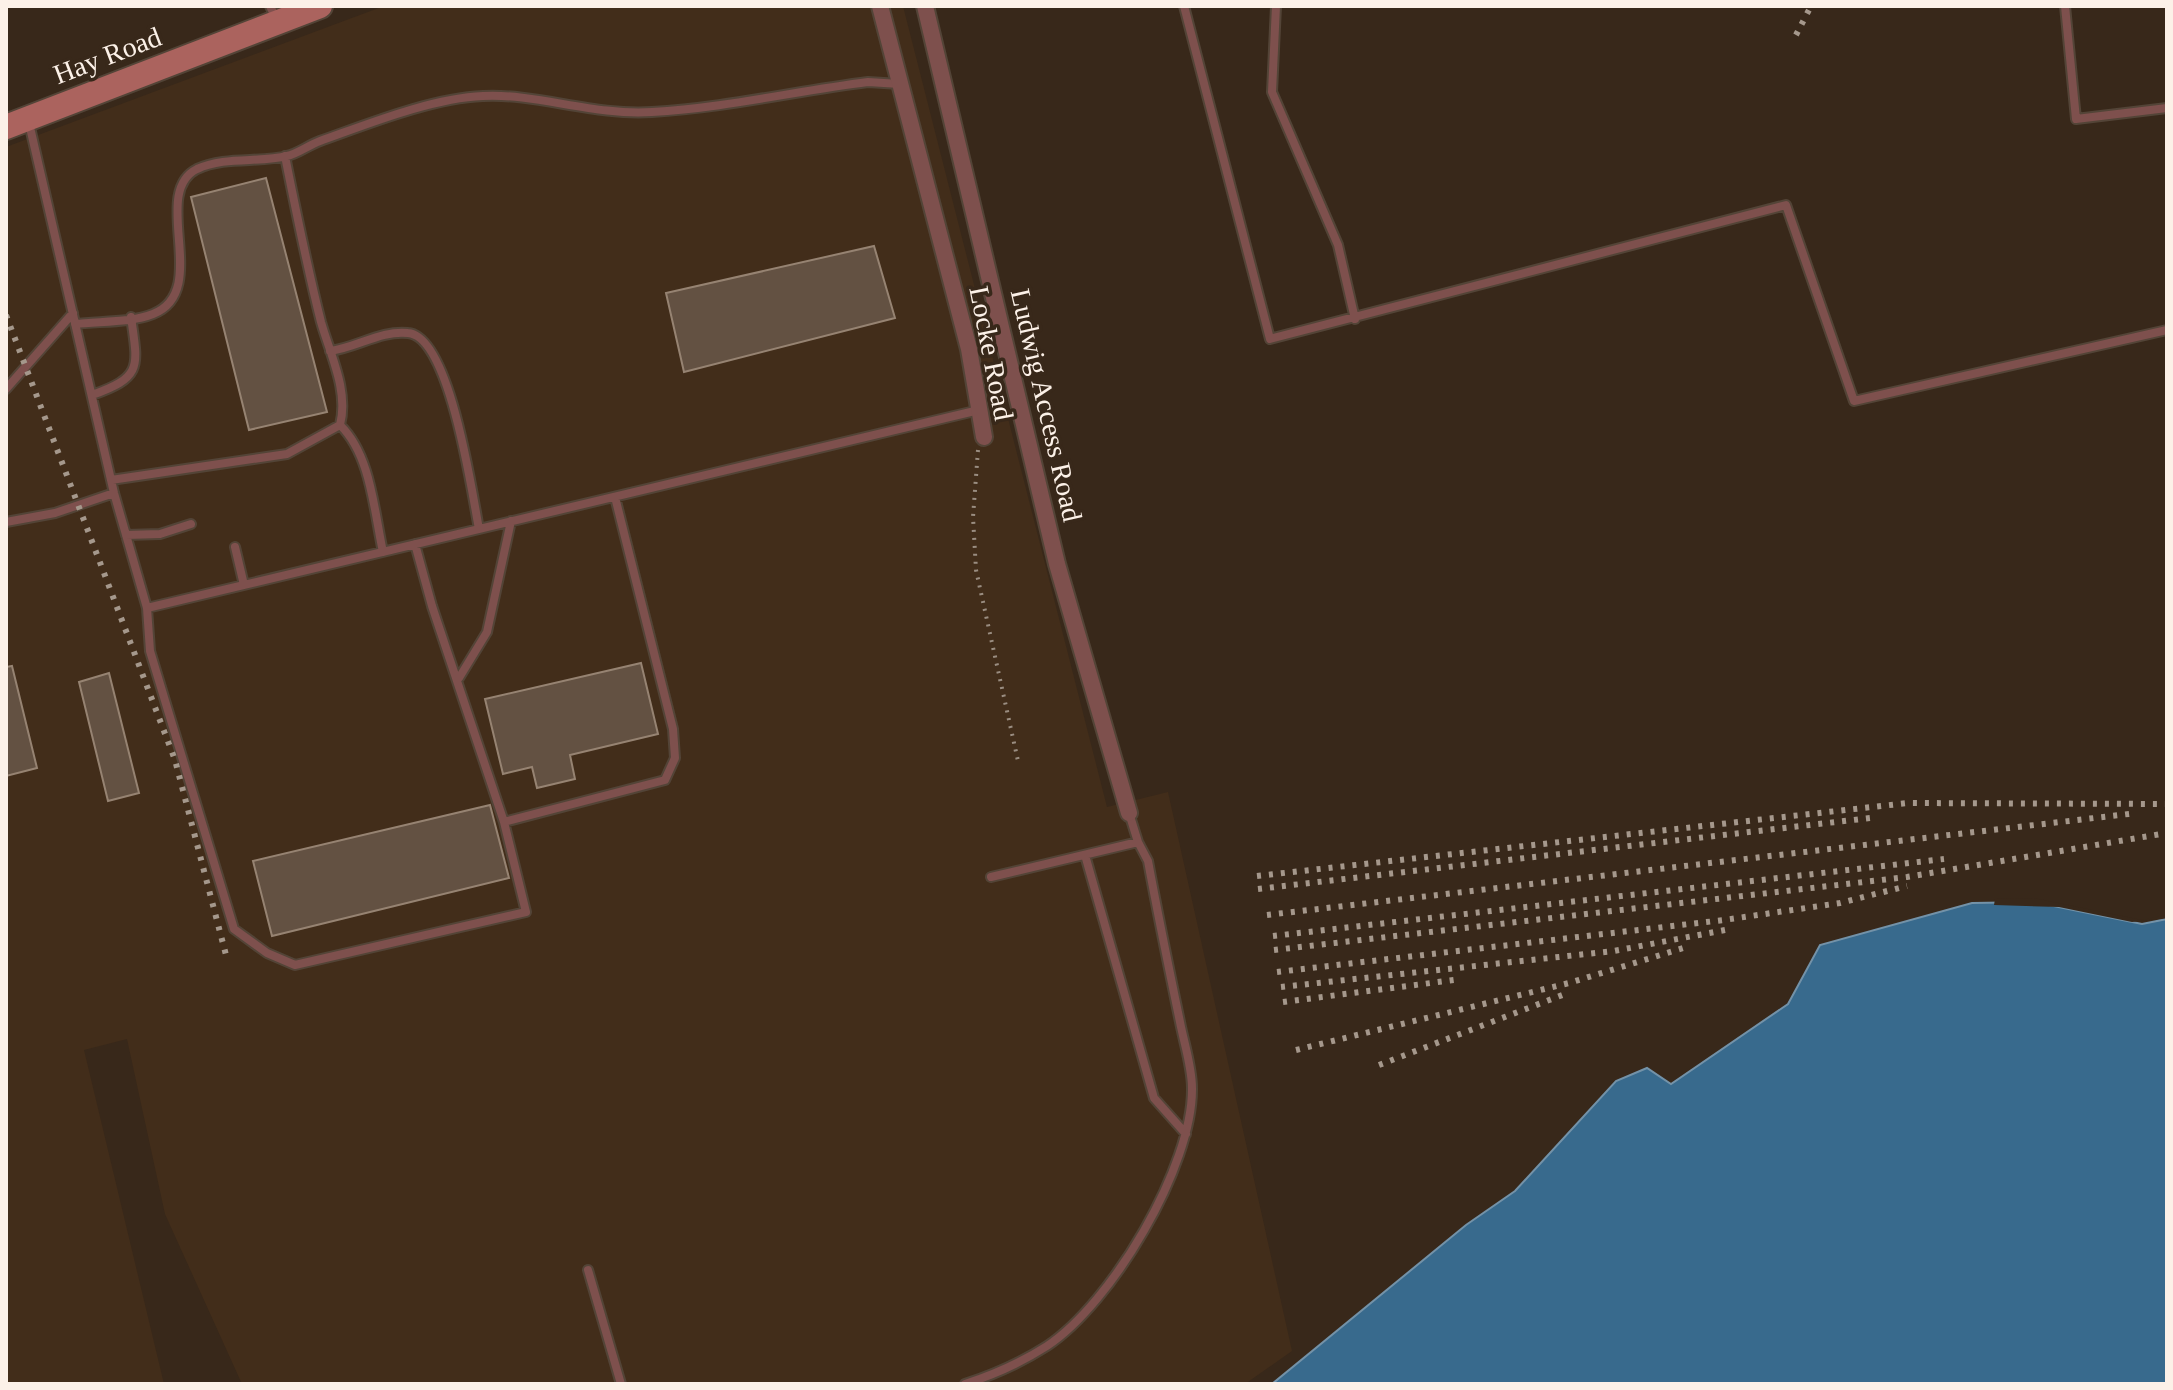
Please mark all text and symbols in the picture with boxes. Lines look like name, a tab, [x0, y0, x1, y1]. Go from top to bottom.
street label: Hay Road	[49, 21, 165, 90]
street label: Locke Road	[963, 283, 1020, 423]
street label: Ludwig Access Road	[1005, 286, 1088, 525]

